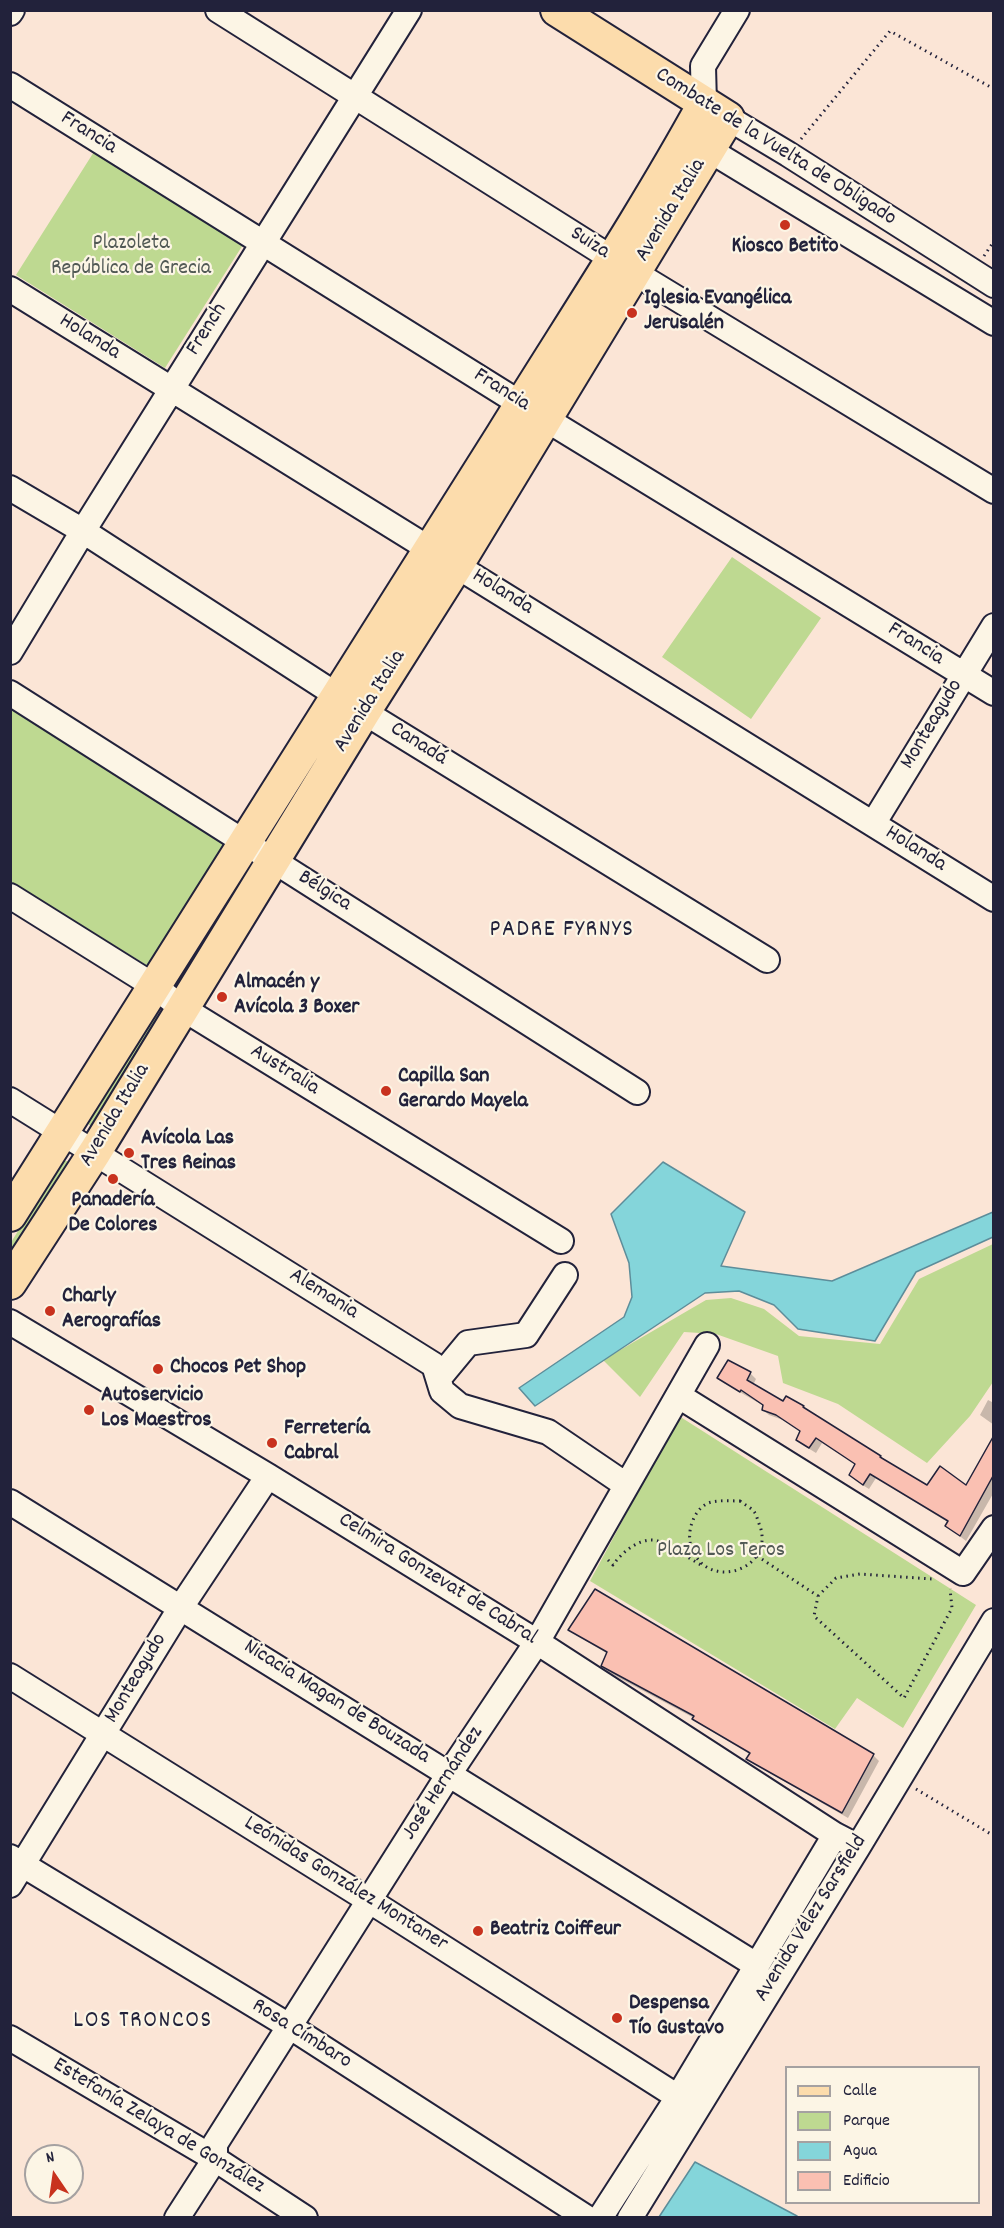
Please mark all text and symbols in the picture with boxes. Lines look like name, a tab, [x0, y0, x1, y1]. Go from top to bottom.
street label: Combate de la Vuelta de Obligado	[650, 63, 900, 233]
street label: Francia	[55, 106, 121, 162]
street label: Avenida Italia	[631, 155, 713, 267]
marker: Kiosco Betito	[778, 218, 792, 232]
street label: Suiza	[564, 222, 614, 266]
park label: Plazoleta República de Grecia	[51, 232, 211, 284]
place label: Kiosco Betito	[731, 235, 839, 261]
place label: Iglesia Evangélica Jerusalén	[644, 287, 791, 338]
street label: French	[182, 299, 234, 361]
marker: Iglesia Evangélica Jerusalén	[625, 306, 639, 320]
street label: Holanda	[53, 309, 125, 367]
street label: Francia	[468, 363, 534, 419]
street label: Holanda	[466, 564, 538, 622]
street label: Francia	[882, 617, 948, 673]
street label: Avenida Italia	[329, 646, 413, 758]
street label: Monteagudo	[896, 675, 970, 775]
street label: Canadá	[384, 717, 452, 773]
street label: Holanda	[879, 821, 951, 879]
street label: Bélgica	[292, 865, 356, 919]
district label: PADRE FYRNYS	[490, 918, 634, 946]
place label: Almacén y Avícola 3 Boxer	[234, 971, 359, 1022]
marker: Almacén y Avícola 3 Boxer	[215, 990, 229, 1004]
street label: Australia	[244, 1039, 324, 1103]
street label: Avenida Italia	[75, 1060, 157, 1172]
place label: Capilla San Gerardo Mayela	[398, 1065, 528, 1116]
marker: Capilla San Gerardo Mayela	[379, 1084, 393, 1098]
place label: Avícola Las Tres Reinas	[141, 1127, 236, 1178]
marker: Avícola Las Tres Reinas	[122, 1146, 136, 1160]
marker: Panadería De Colores	[106, 1172, 120, 1186]
place label: Panadería De Colores	[69, 1189, 157, 1240]
street label: Alemania	[283, 1263, 363, 1327]
place label: Charly Aerografías	[62, 1285, 161, 1336]
marker: Charly Aerografías	[43, 1304, 57, 1318]
place label: Chocos Pet Shop	[170, 1356, 306, 1382]
marker: Chocos Pet Shop	[151, 1362, 165, 1376]
place label: Autoservicio Los Maestros	[101, 1384, 212, 1436]
marker: Autoservicio Los Maestros	[82, 1403, 96, 1417]
place label: Ferretería Cabral	[284, 1417, 370, 1468]
marker: Ferretería Cabral	[265, 1436, 279, 1450]
street label: Celmira Gonzevat de Cabral	[333, 1508, 541, 1652]
park label: Plaza Los Teros	[657, 1539, 785, 1565]
street label: Monteagudo	[100, 1629, 174, 1729]
street label: Nicacia Magan de Bouzada	[238, 1635, 434, 1771]
street label: José Hernández	[397, 1722, 491, 1846]
street label: Leónidas González Montaner	[238, 1811, 452, 1959]
street label: Avenida Vélez Sarsfield	[750, 1831, 874, 2007]
place label: Beatriz Coiffeur	[490, 1918, 621, 1944]
marker: Beatriz Coiffeur	[471, 1924, 485, 1938]
place label: Despensa Tío Gustavo	[629, 1992, 724, 2044]
street label: Rosa Címbaro	[246, 1994, 356, 2076]
district label: LOS TRONCOS	[73, 2009, 213, 2037]
marker: Despensa Tío Gustavo	[610, 2011, 624, 2025]
street label: Estefanía Zelaya de González	[47, 2053, 269, 2201]
legend	[785, 2066, 980, 2204]
text: Calle	[843, 2079, 877, 2104]
text: Parque	[843, 2109, 890, 2134]
text: Agua	[843, 2139, 877, 2164]
north arrow	[24, 2144, 84, 2204]
text: N	[44, 2146, 57, 2170]
text: Edificio	[843, 2169, 890, 2194]

